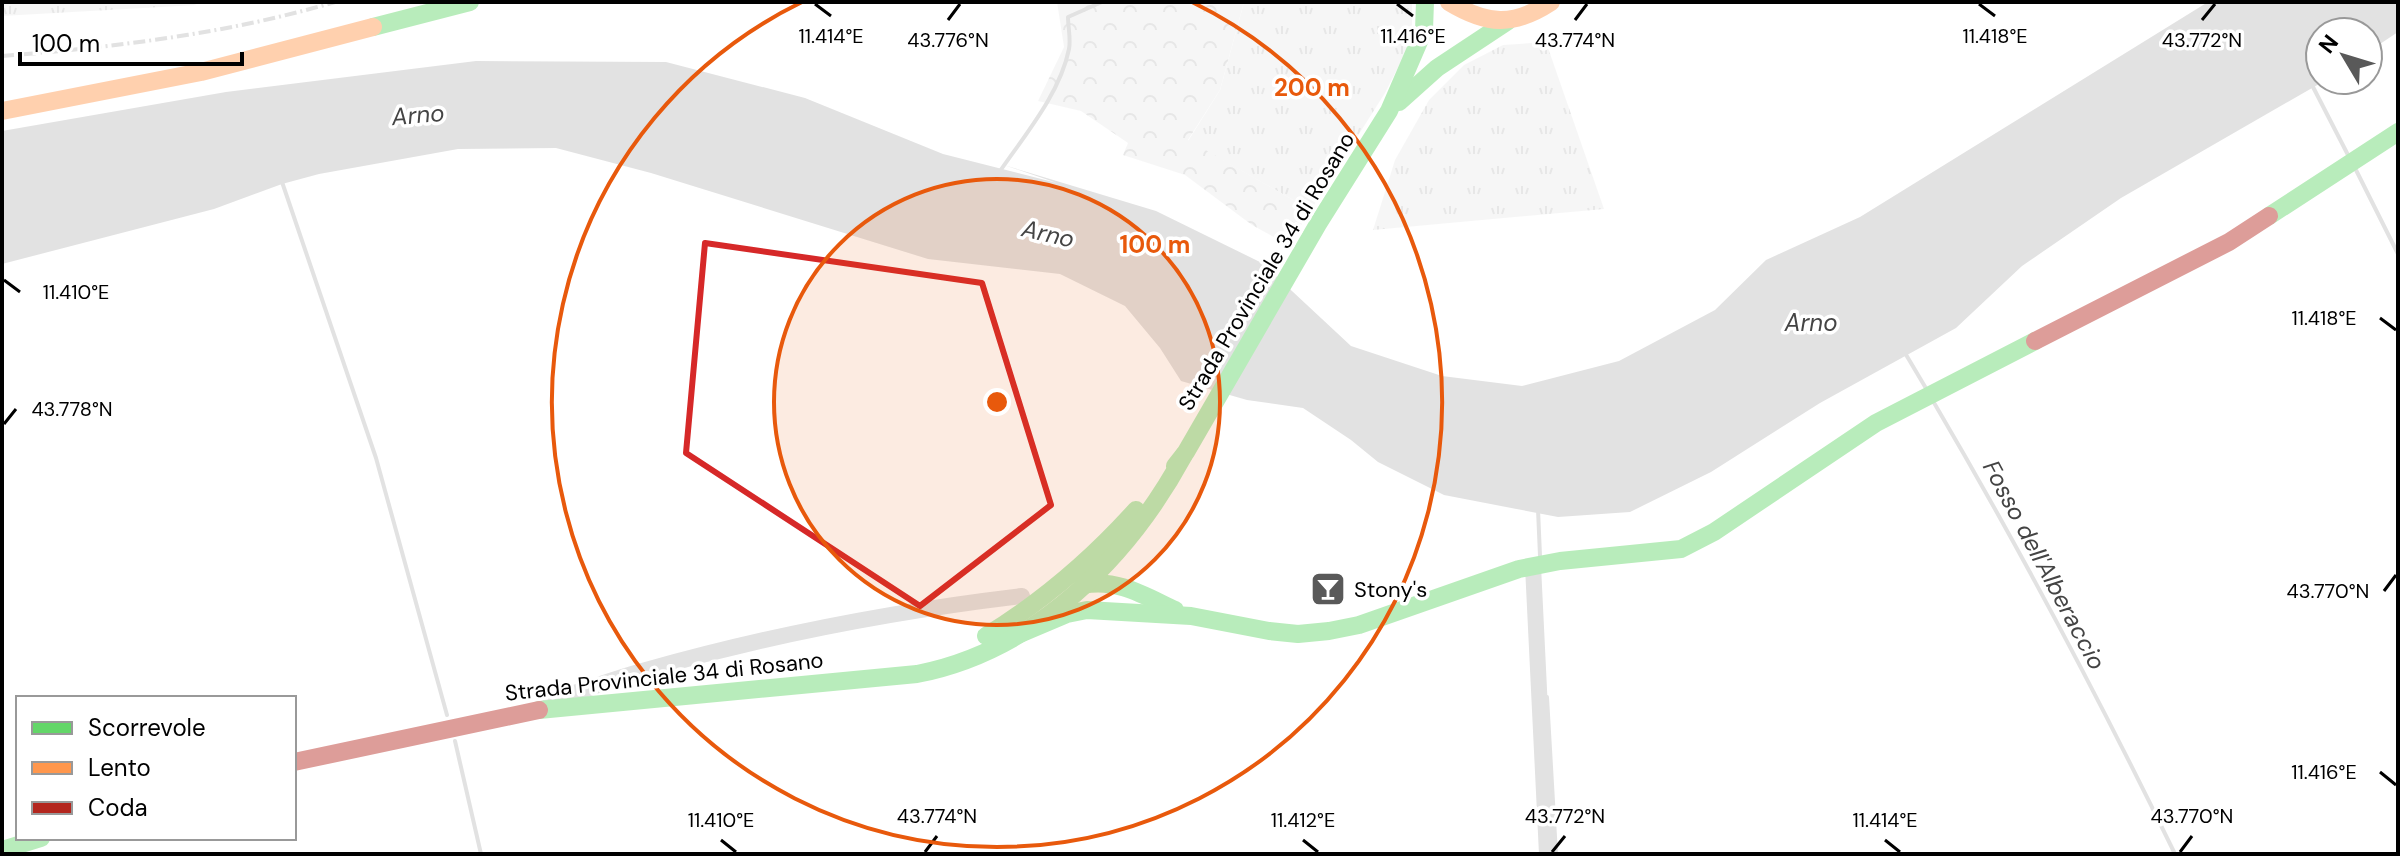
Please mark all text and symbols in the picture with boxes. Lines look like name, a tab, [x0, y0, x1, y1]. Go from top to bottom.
scale bar	[20, 16, 242, 66]
north arrow	[2304, 16, 2384, 96]
text: 11.414°E	[798, 23, 864, 49]
text: 11.416°E	[1380, 23, 1446, 49]
text: 11.418°E	[1962, 23, 2028, 49]
text: 43.776°N	[907, 27, 989, 53]
text: 43.774°N	[1535, 27, 1615, 53]
text: 43.772°N	[2162, 27, 2242, 53]
text: 100 m	[32, 28, 100, 59]
text: N	[2312, 29, 2345, 59]
text: 200 m	[1274, 72, 1350, 103]
water label: Arno	[389, 97, 446, 132]
street label: Strada Provinciale 34 di Rosano	[1172, 127, 1361, 416]
water label: Arno	[1018, 212, 1077, 255]
text: 100 m	[1120, 229, 1190, 260]
text: 11.410°E	[43, 279, 109, 305]
text: 11.418°E	[2291, 305, 2357, 331]
water label: Arno	[1784, 307, 1837, 338]
centre of rings	[983, 388, 1011, 416]
text: 43.778°N	[31, 396, 113, 422]
water label: Fosso dell'Alberaccio	[1976, 455, 2113, 675]
bar icon: Stony's	[1309, 570, 1347, 608]
place label: Stony's	[1354, 575, 1427, 604]
text: 43.770°N	[2287, 578, 2369, 604]
street label: Strada Provinciale 34 di Rosano	[503, 645, 825, 708]
legend	[16, 696, 296, 840]
text: Scorrevole	[88, 712, 206, 743]
text: Lento	[88, 752, 151, 783]
text: 11.416°E	[2291, 759, 2357, 785]
text: Coda	[88, 792, 148, 823]
text: 43.774°N	[897, 803, 977, 829]
text: 43.772°N	[1525, 803, 1605, 829]
text: 43.770°N	[2151, 803, 2233, 829]
text: 11.410°E	[688, 807, 754, 833]
text: 11.412°E	[1271, 807, 1335, 833]
text: 11.414°E	[1852, 807, 1918, 833]

